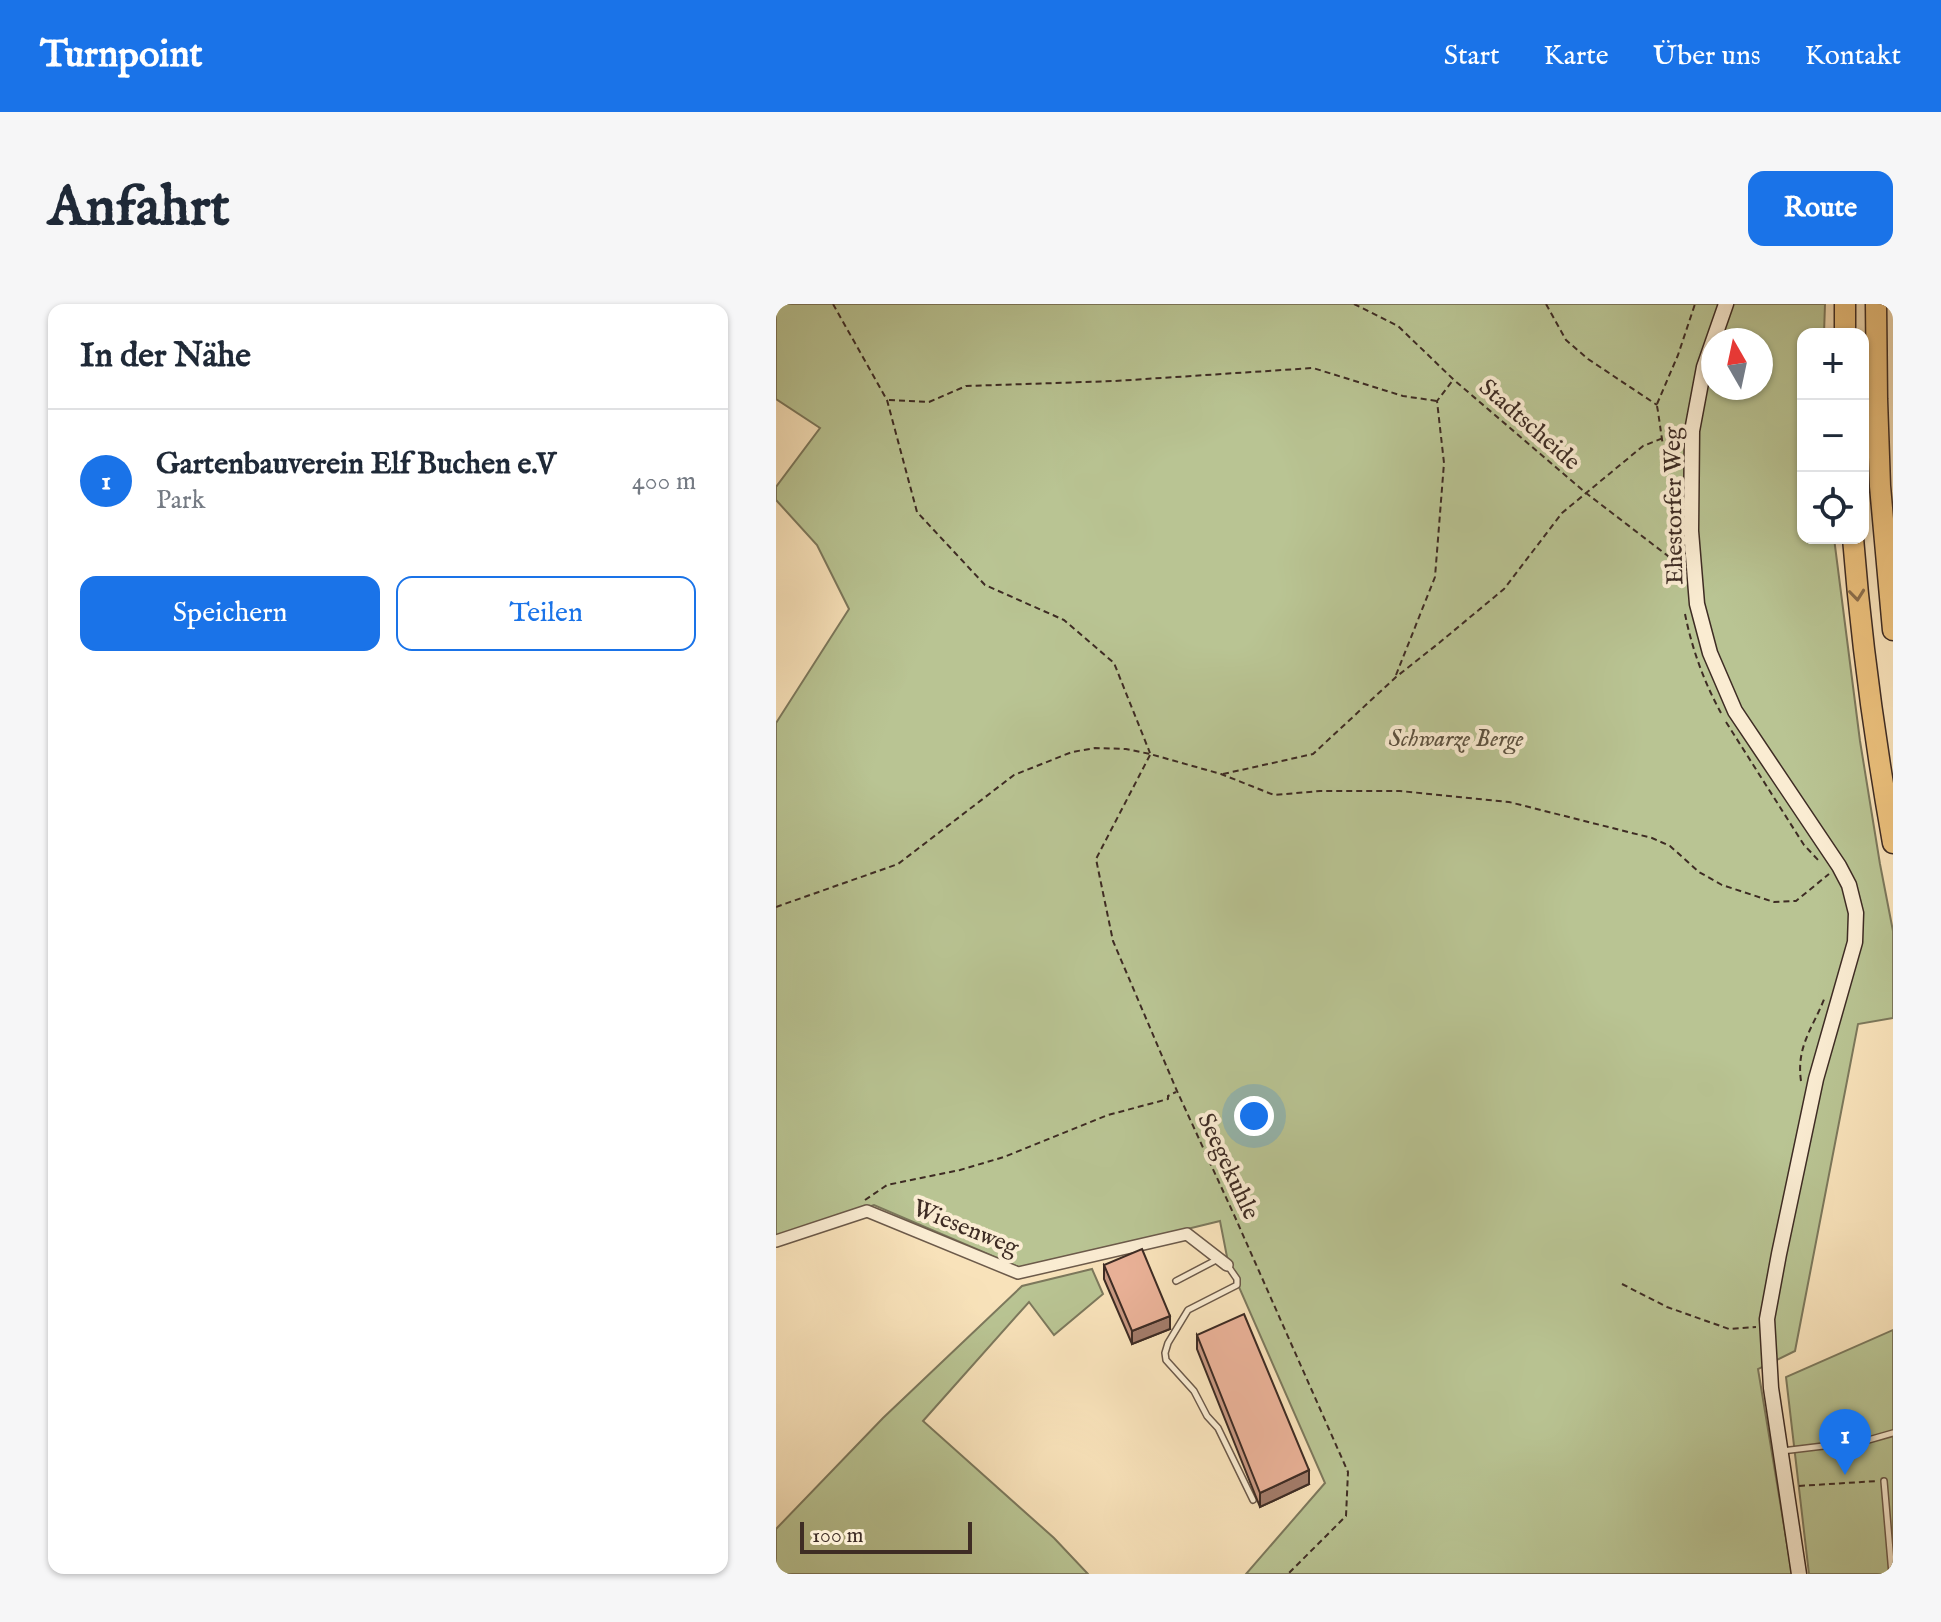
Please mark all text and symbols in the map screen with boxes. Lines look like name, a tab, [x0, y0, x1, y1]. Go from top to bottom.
text: Turnpoint	[40, 32, 203, 80]
text: Start	[1444, 39, 1500, 74]
text: Karte	[1544, 39, 1609, 74]
text: Über uns	[1653, 39, 1761, 74]
text: Kontakt	[1805, 39, 1901, 74]
button: Route	[1748, 171, 1893, 246]
text: Anfahrt	[48, 173, 230, 244]
north arrow	[1701, 328, 1773, 400]
map controls	[1797, 328, 1869, 544]
button: +	[1797, 328, 1869, 400]
text: In der Nähe	[80, 335, 251, 378]
street label: Stadtscheide	[1472, 373, 1586, 478]
button: −	[1797, 400, 1869, 472]
street label: Ehestorfer Weg	[1658, 426, 1691, 585]
text: Gartenbauverein Elf Buchen e.V	[156, 446, 556, 484]
text: 1	[101, 465, 111, 498]
text: 400 m	[632, 465, 696, 498]
button: locate	[1797, 472, 1869, 544]
text: Park	[156, 484, 205, 517]
button: Speichern	[80, 576, 380, 651]
button: Teilen	[396, 576, 696, 651]
one-way arrow	[1849, 589, 1866, 602]
park label: Schwarze Berge	[1389, 724, 1523, 755]
your location	[1234, 1096, 1274, 1136]
street label: Seegekuhle	[1190, 1108, 1266, 1225]
street label: Wiesenweg	[908, 1193, 1024, 1264]
pin: 1	[1819, 1409, 1871, 1475]
scale bar	[800, 1518, 972, 1554]
text: 100 m	[812, 1522, 864, 1550]

